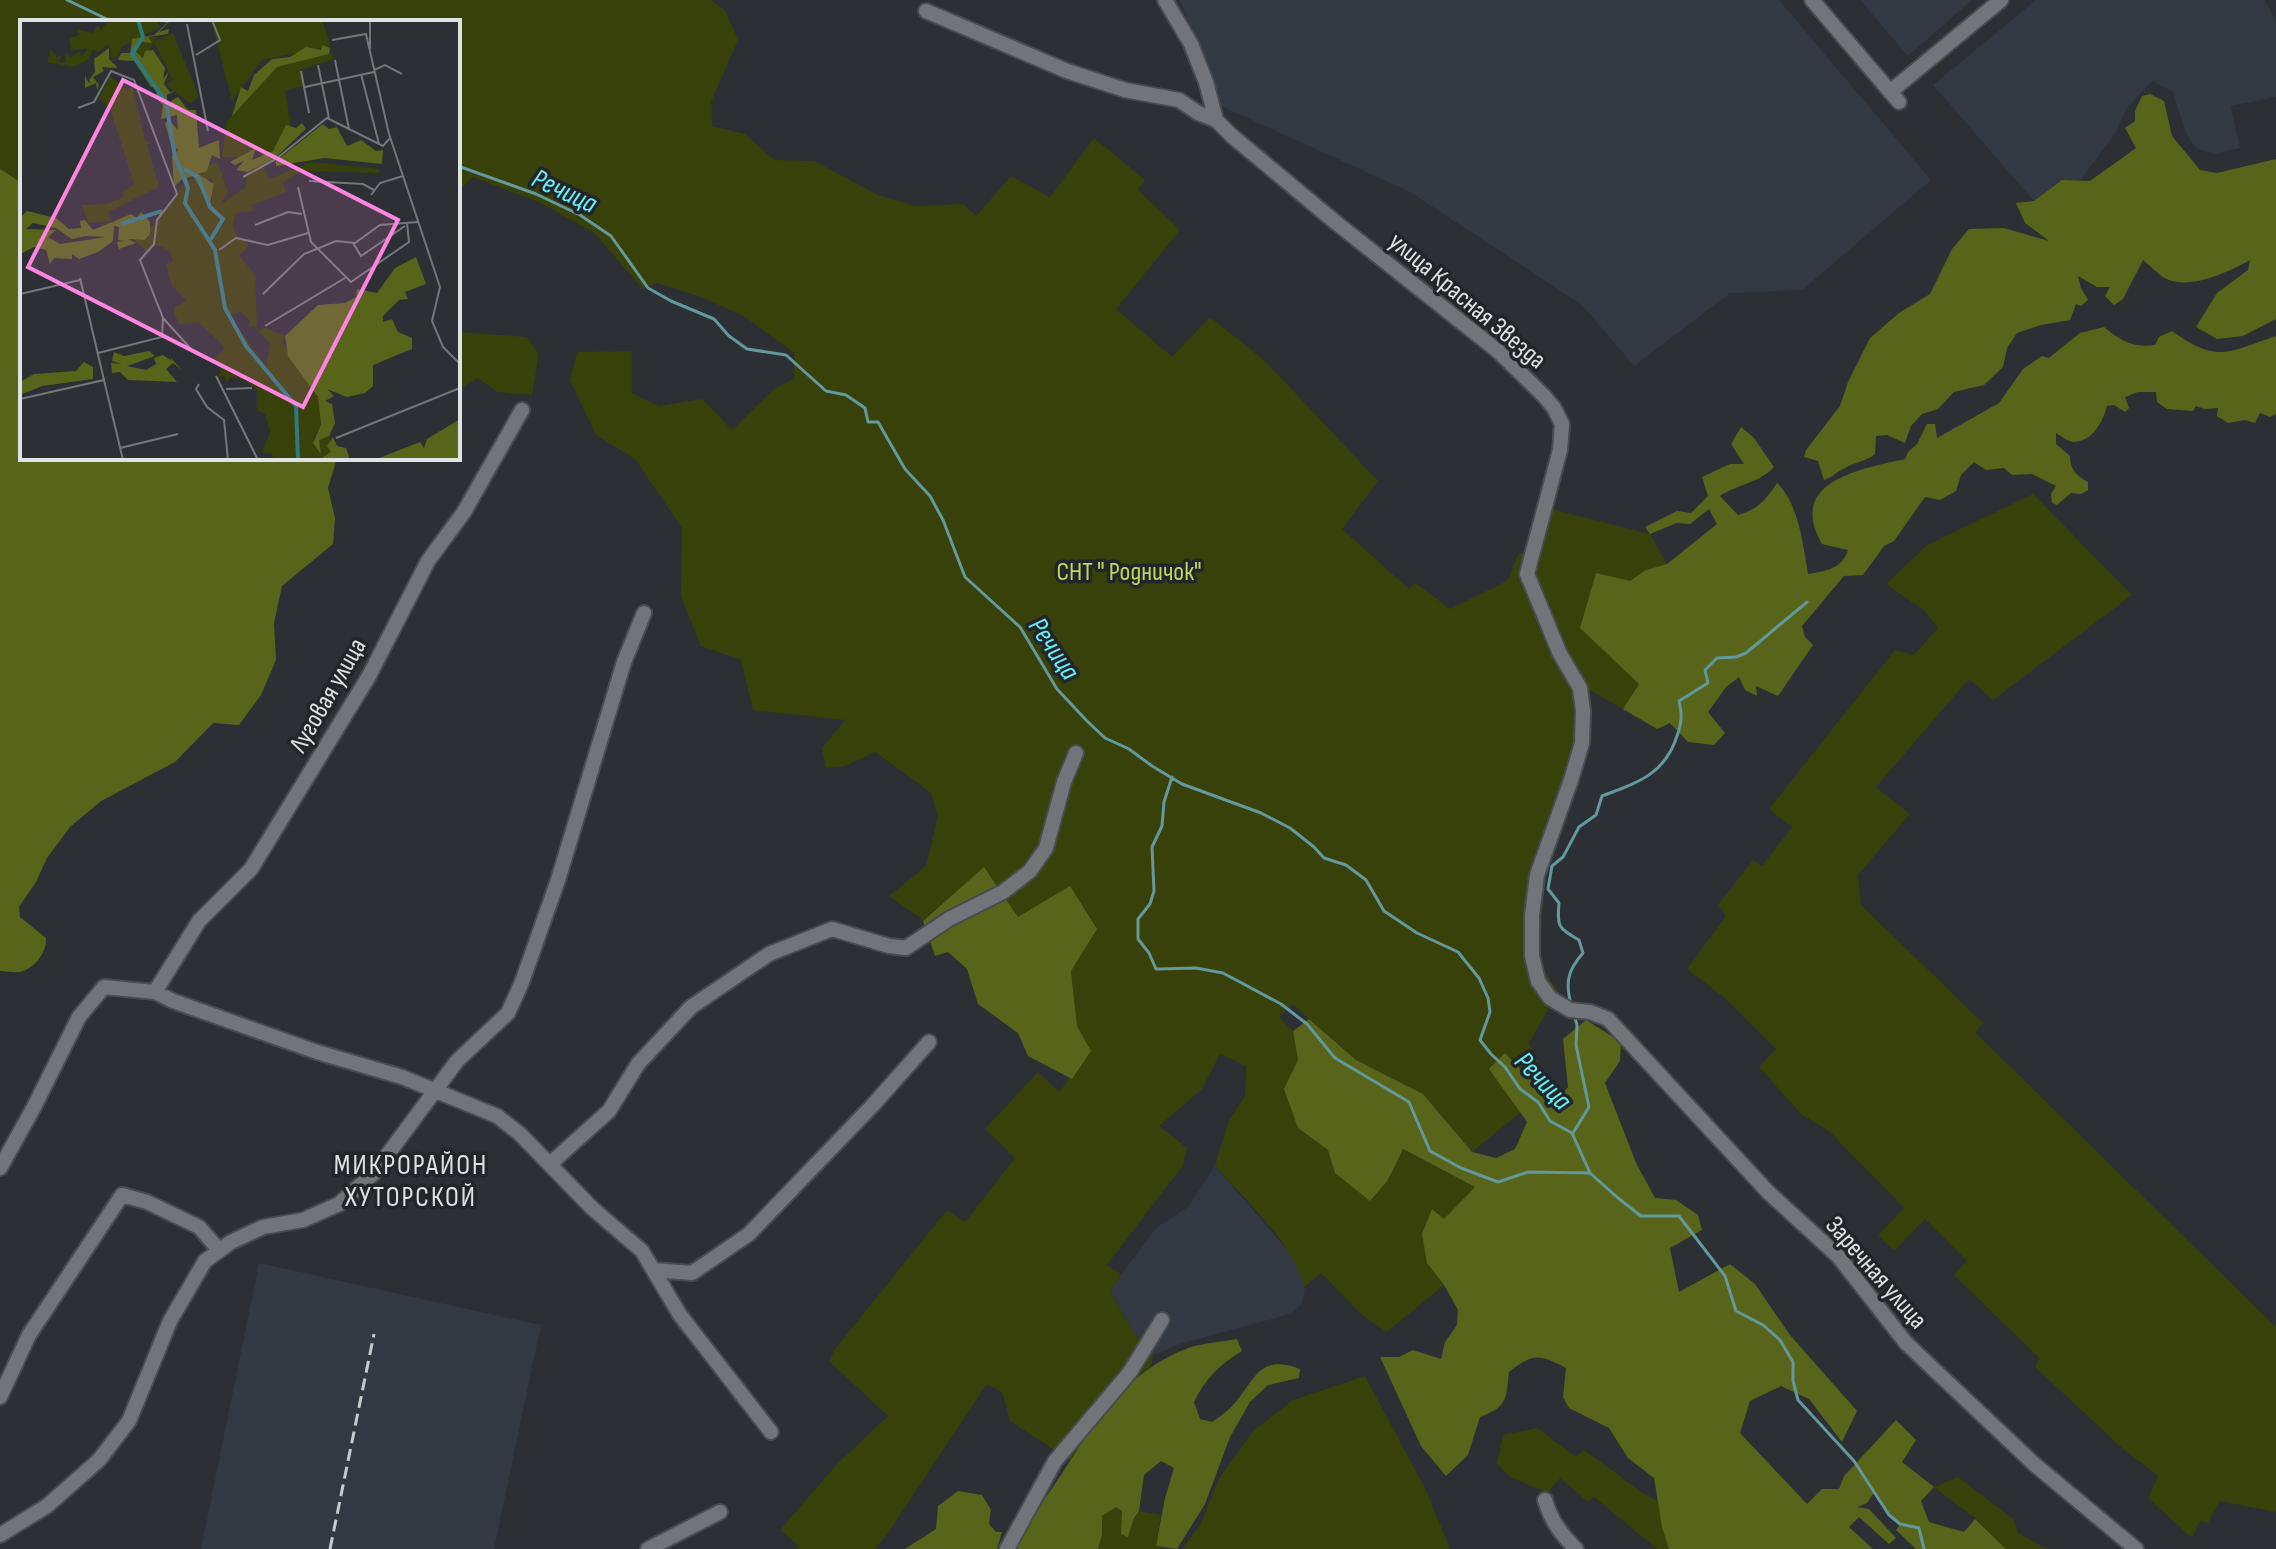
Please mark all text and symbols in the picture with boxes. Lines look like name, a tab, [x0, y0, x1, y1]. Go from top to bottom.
inset map	[20, 20, 460, 460]
water label: Речица	[527, 162, 603, 221]
street label: улица Красная Звезда	[1382, 226, 1552, 376]
park label: СНТ " Родничок"	[1056, 557, 1202, 588]
water label: Речица	[1021, 611, 1087, 687]
street label: Луговая улица	[283, 633, 373, 759]
water label: Речица	[1507, 1045, 1579, 1117]
district label: МИКРОРАЙОН ХУТОРСКОЙ	[334, 1149, 488, 1214]
street label: Заречная улица	[1819, 1210, 1933, 1336]

